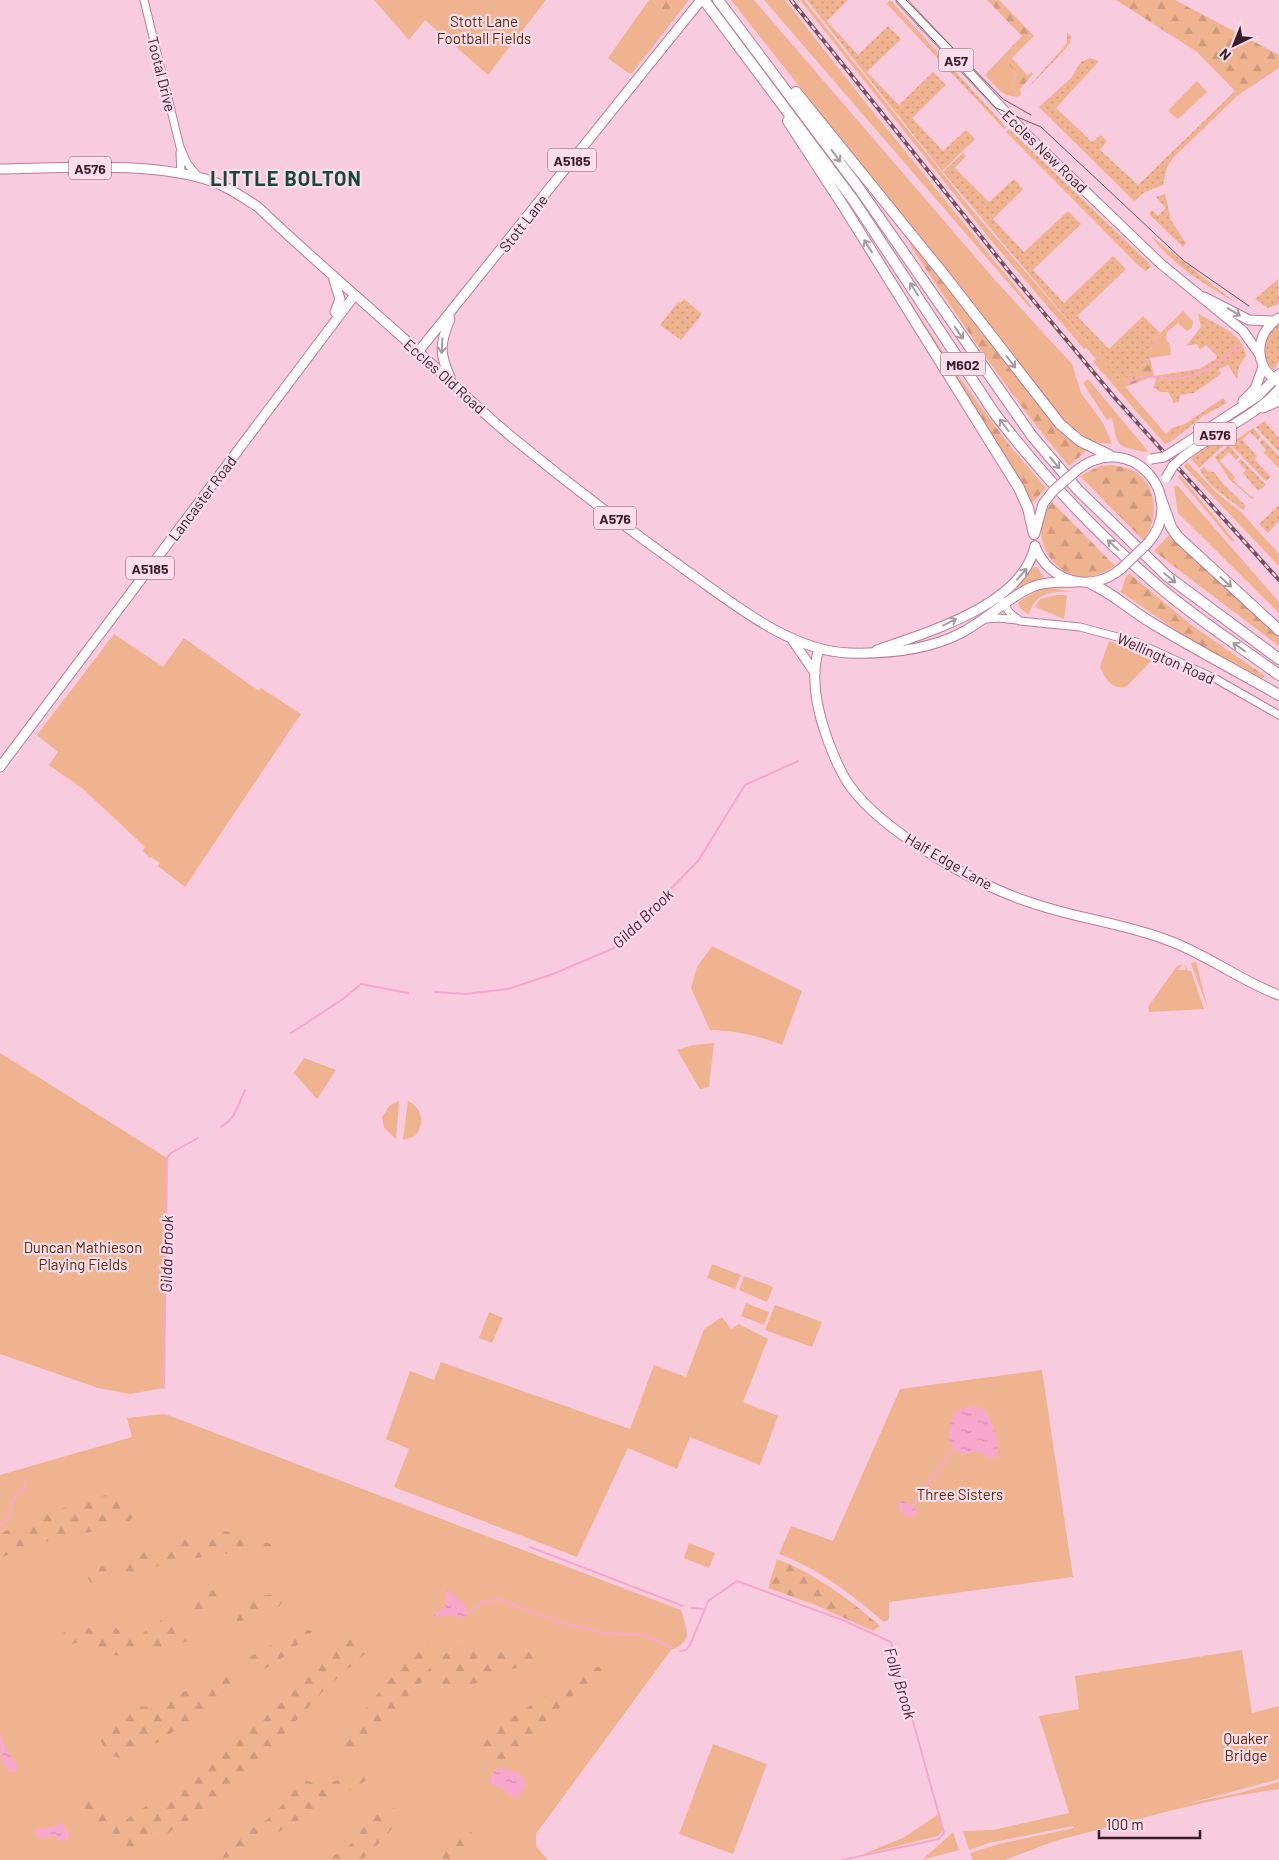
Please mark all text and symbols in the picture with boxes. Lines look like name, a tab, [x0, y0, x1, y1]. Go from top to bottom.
park label: Stott Lane Football Fields	[437, 12, 531, 47]
north arrow	[1209, 20, 1259, 70]
street label: Tootal Drive	[144, 35, 180, 113]
text: N	[1216, 45, 1234, 64]
road number: A57	[938, 48, 974, 72]
street label: Eccles New Road	[999, 106, 1091, 196]
road number: A5185	[548, 148, 596, 172]
one-way arrow	[831, 149, 841, 163]
road number: A576	[69, 156, 111, 180]
district label: LITTLE BOLTON	[210, 166, 362, 190]
street label: Stott Lane	[495, 191, 551, 255]
one-way arrow	[863, 239, 873, 253]
one-way arrow	[909, 283, 919, 297]
one-way arrow	[1227, 307, 1241, 317]
one-way arrow	[954, 325, 964, 339]
street label: Eccles Old Road	[401, 335, 489, 417]
one-way arrow	[438, 337, 447, 353]
road number: M602	[940, 352, 986, 376]
one-way arrow	[1006, 355, 1017, 368]
one-way arrow	[998, 419, 1009, 432]
road number: A576	[1194, 422, 1236, 446]
street label: Lancaster Road	[164, 452, 240, 544]
one-way arrow	[1049, 457, 1061, 470]
road number: A576	[594, 506, 636, 530]
one-way arrow	[1106, 539, 1119, 551]
road number: A5185	[126, 556, 174, 580]
one-way arrow	[1016, 568, 1027, 581]
one-way arrow	[1163, 572, 1176, 583]
one-way arrow	[1220, 576, 1233, 588]
one-way arrow	[942, 617, 957, 626]
street label: Wellington Road	[1114, 628, 1218, 688]
one-way arrow	[1233, 641, 1246, 652]
street label: Half Edge Lane	[902, 829, 996, 893]
water label: Gilda Brook	[608, 884, 676, 952]
water label: Gilda Brook	[156, 1215, 176, 1293]
park label: Duncan Mathieson Playing Fields	[24, 1238, 142, 1273]
park label: Three Sisters	[917, 1485, 1003, 1503]
water label: Folly Brook	[881, 1645, 921, 1721]
park label: Quaker Bridge	[1223, 1729, 1269, 1764]
scale bar	[1099, 1808, 1200, 1840]
text: 100 m	[1106, 1815, 1144, 1833]

